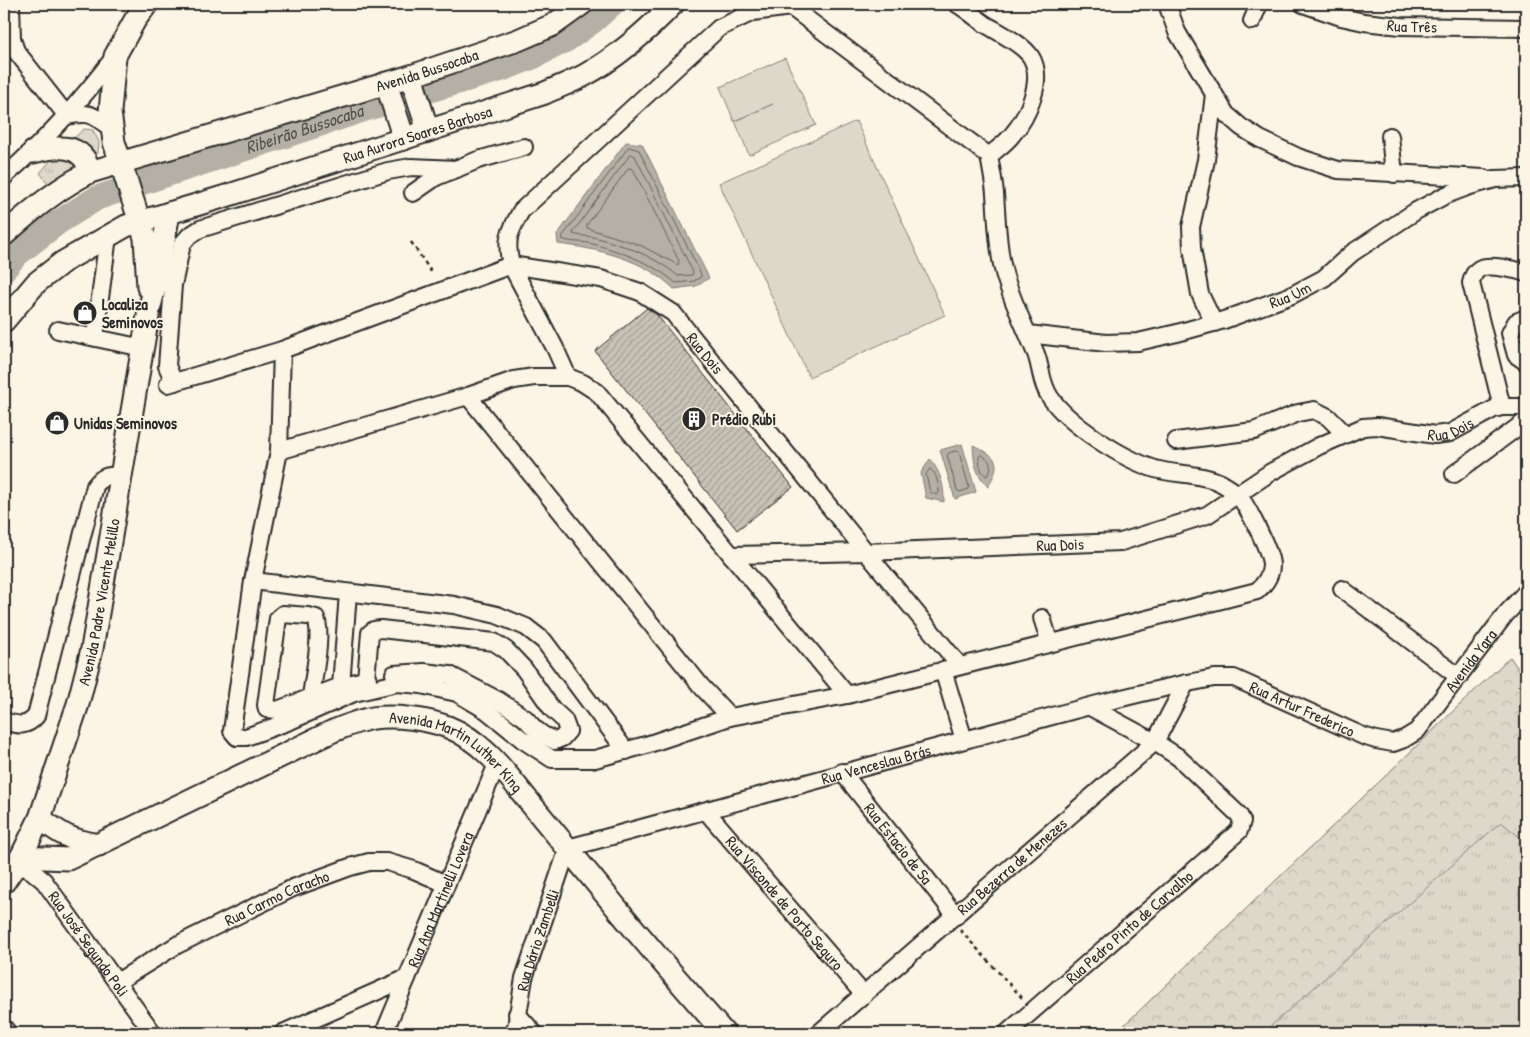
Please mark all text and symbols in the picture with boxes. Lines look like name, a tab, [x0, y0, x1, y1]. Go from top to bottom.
street label: Rua Três	[1386, 14, 1437, 38]
street label: Avenida Bussocaba	[373, 43, 481, 97]
water label: Ribeirão Bussocaba	[242, 97, 368, 160]
street label: Rua Aurora Soares Barbosa	[340, 100, 495, 169]
street label: Rua Um	[1266, 276, 1315, 313]
place label: Localiza Seminovos	[102, 293, 164, 333]
shop icon: Localiza Seminovos	[72, 300, 98, 326]
street label: Rua Dois	[682, 328, 729, 378]
building icon: Prédio Rubi	[681, 406, 707, 432]
place label: Prédio Rubi	[712, 408, 776, 430]
shop icon: Unidas Seminovos	[44, 410, 70, 436]
street label: Rua Dois	[1426, 411, 1477, 446]
place label: Unidas Seminovos	[74, 412, 178, 434]
street label: Avenida Padre Vicente Melillo	[72, 516, 125, 688]
street label: Rua Dois	[1036, 532, 1084, 556]
street label: Avenida Yara	[1440, 624, 1502, 696]
street label: Rua Artur Frederico	[1246, 676, 1359, 742]
street label: Avenida Martin Luther King	[389, 706, 529, 797]
street label: Rua Venceslau Brás	[819, 739, 933, 789]
street label: Rua Estacio de Sa	[859, 798, 938, 889]
street label: Rua Bezerra de Menezes	[952, 812, 1071, 920]
street label: Rua Ana Martinelli Lovera	[402, 828, 478, 971]
street label: Rua Visconde de Porto Seguro	[721, 831, 849, 975]
street label: Rua Carmo Caracho	[221, 864, 333, 931]
street label: Rua Pedro Pinto de Carvalho	[1061, 865, 1198, 988]
street label: Rua José Segundo Poli	[43, 886, 134, 1001]
street label: Rua Dário Zambelli	[511, 886, 564, 992]

